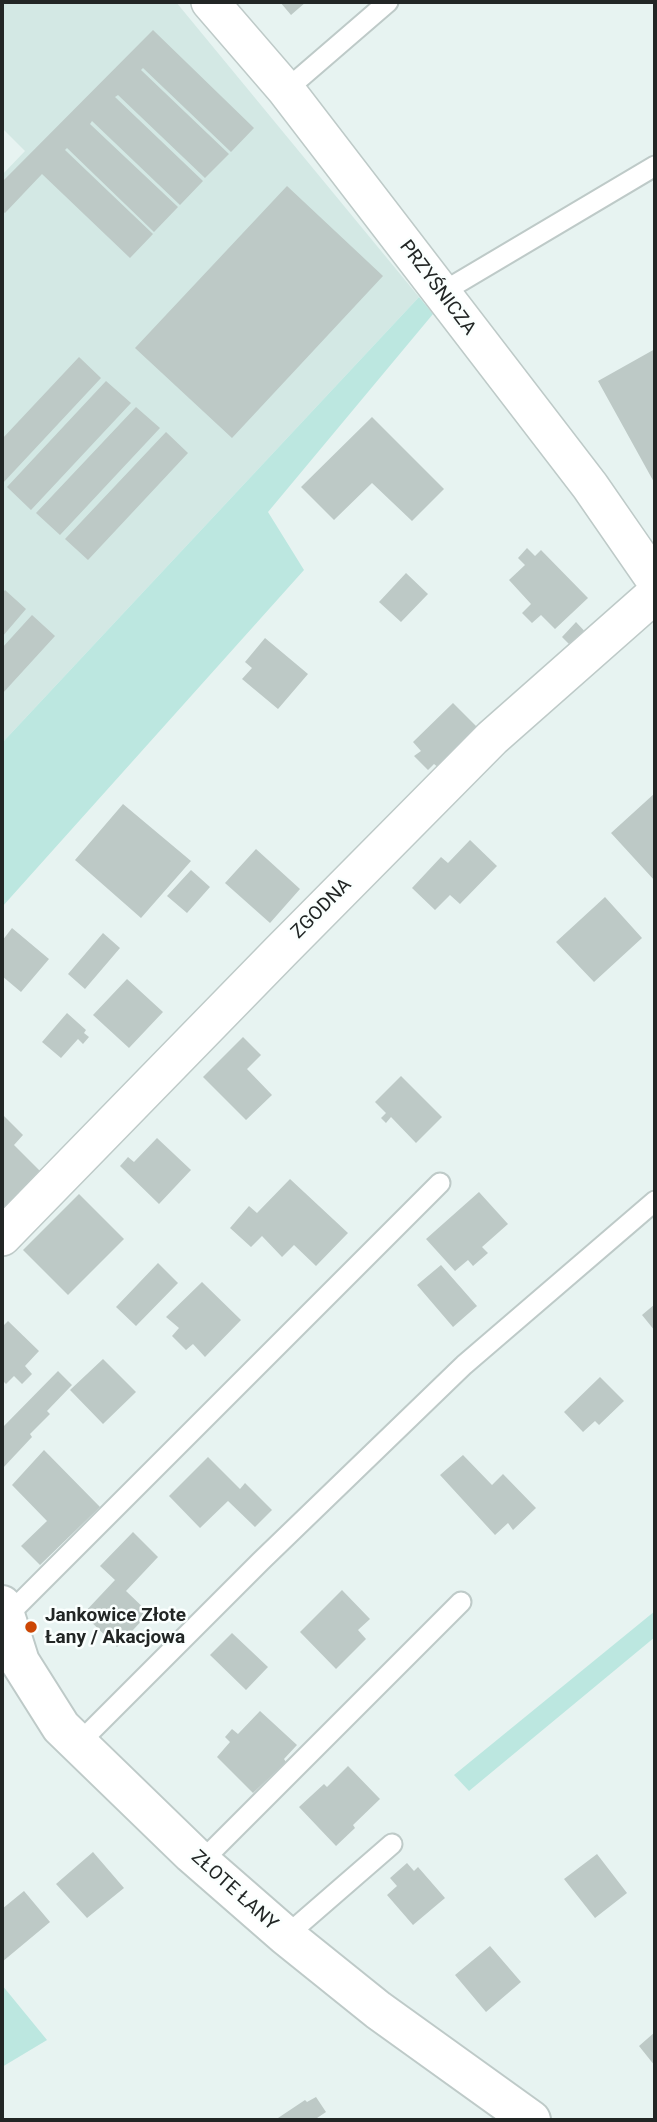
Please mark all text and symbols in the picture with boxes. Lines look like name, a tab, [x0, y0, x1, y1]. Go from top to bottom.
street label: PRZYŚNICZA	[394, 236, 480, 340]
street label: ZGODNA	[287, 874, 357, 944]
place label: Jankowice Złote Łany / Akacjowa	[45, 1605, 186, 1649]
marker: Jankowice Złote Łany / Akacjowa	[23, 1619, 39, 1635]
street label: ZŁOTE ŁANY	[186, 1846, 282, 1936]

